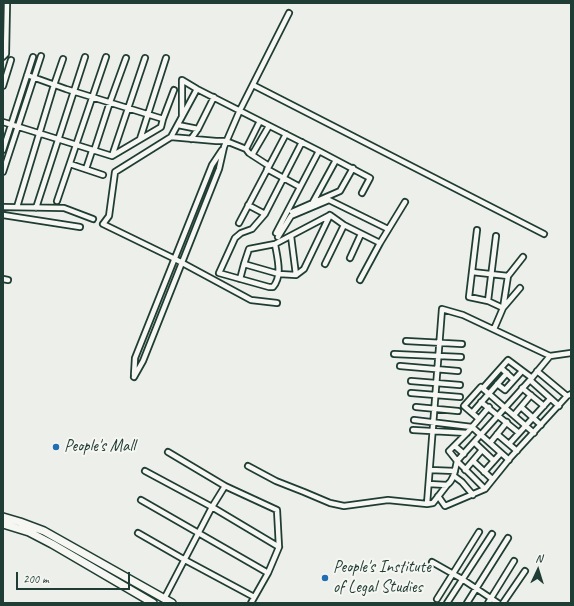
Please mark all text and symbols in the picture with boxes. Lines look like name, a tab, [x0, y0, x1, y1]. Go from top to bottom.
place label: People's Mall	[64, 437, 135, 457]
marker: People's Mall	[51, 442, 61, 452]
north arrow	[518, 550, 558, 590]
text: N	[535, 551, 543, 565]
place label: People's Institute of Legal Studies	[333, 558, 431, 598]
scale bar	[18, 564, 132, 590]
text: 200 m	[23, 571, 49, 587]
marker: People's Institute of Legal Studies	[320, 573, 330, 583]

